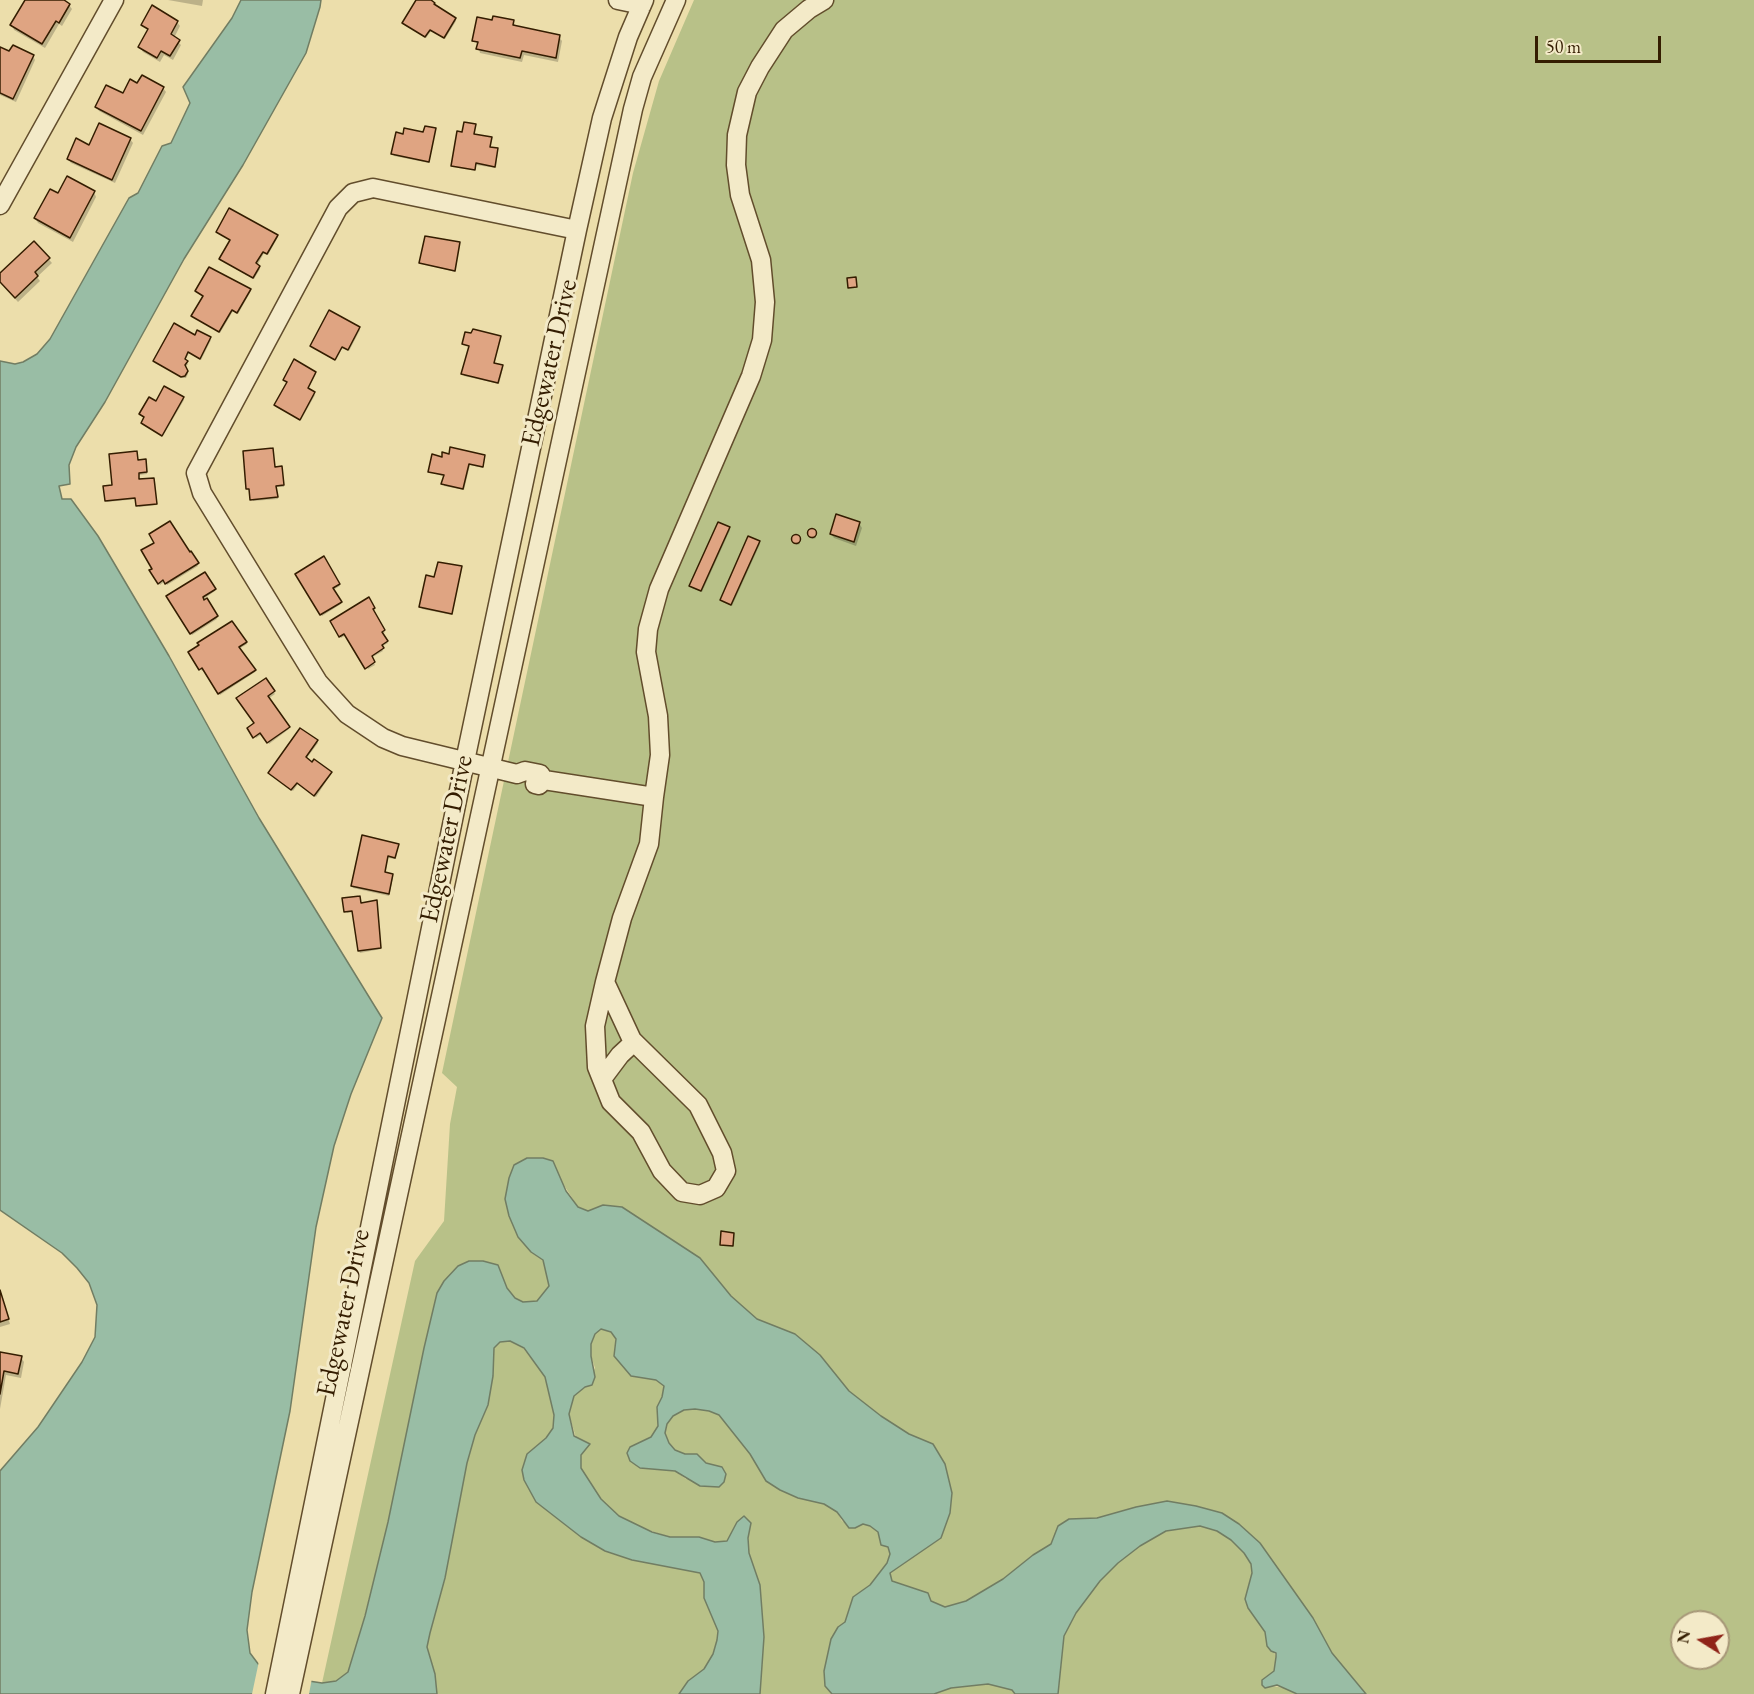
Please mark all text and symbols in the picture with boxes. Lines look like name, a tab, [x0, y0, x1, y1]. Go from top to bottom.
scale bar	[1538, 24, 1664, 62]
text: 50 m	[1546, 35, 1581, 58]
street label: Edgewater Drive	[515, 276, 585, 450]
street label: Edgewater Drive	[413, 752, 481, 926]
street label: Edgewater Drive	[310, 1226, 378, 1400]
north arrow	[1670, 1610, 1730, 1670]
text: N	[1672, 1628, 1695, 1645]

